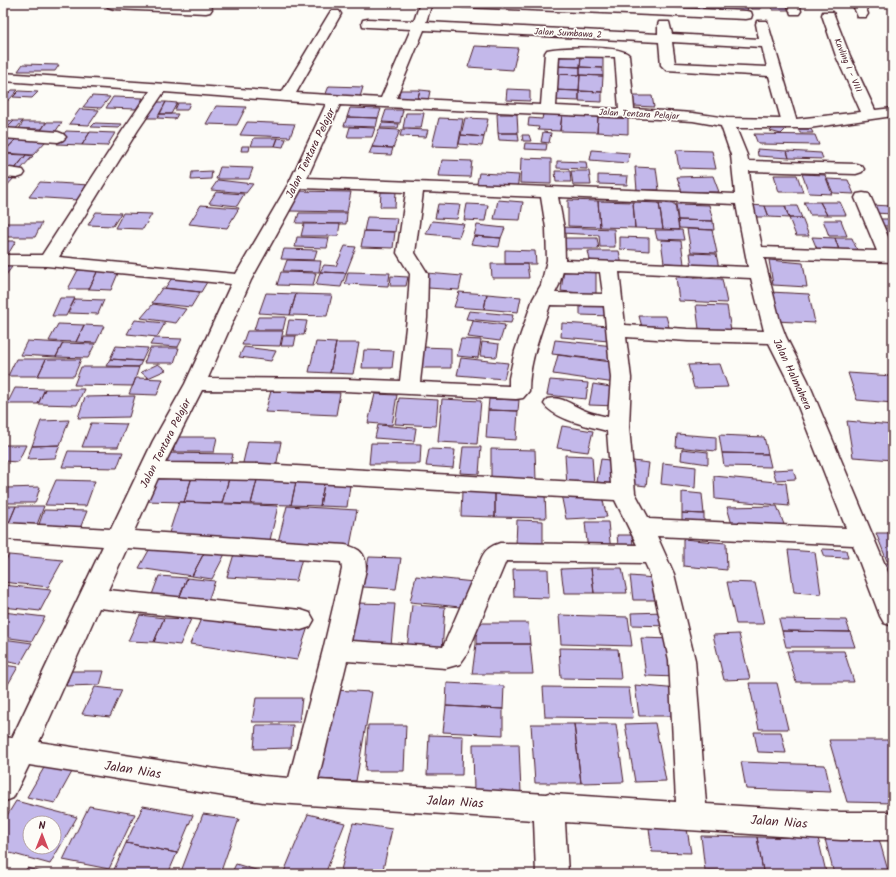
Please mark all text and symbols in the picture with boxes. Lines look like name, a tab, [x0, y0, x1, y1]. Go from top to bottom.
street label: Jalan Sumbawa 2	[534, 24, 602, 43]
street label: Kavling I - VIII	[829, 36, 866, 95]
street label: Jalan Tentara Pelajar	[281, 104, 341, 201]
street label: Jalan Tentara Pelajar	[598, 105, 680, 124]
street label: Jalan Halmahera	[768, 336, 817, 413]
street label: Jalan Tentara Pelajar	[136, 394, 197, 491]
street label: Jalan Nias	[103, 756, 163, 785]
street label: Jalan Nias	[426, 791, 484, 815]
street label: Jalan Nias	[750, 810, 809, 835]
north arrow	[22, 815, 62, 855]
text: N	[39, 817, 46, 835]

